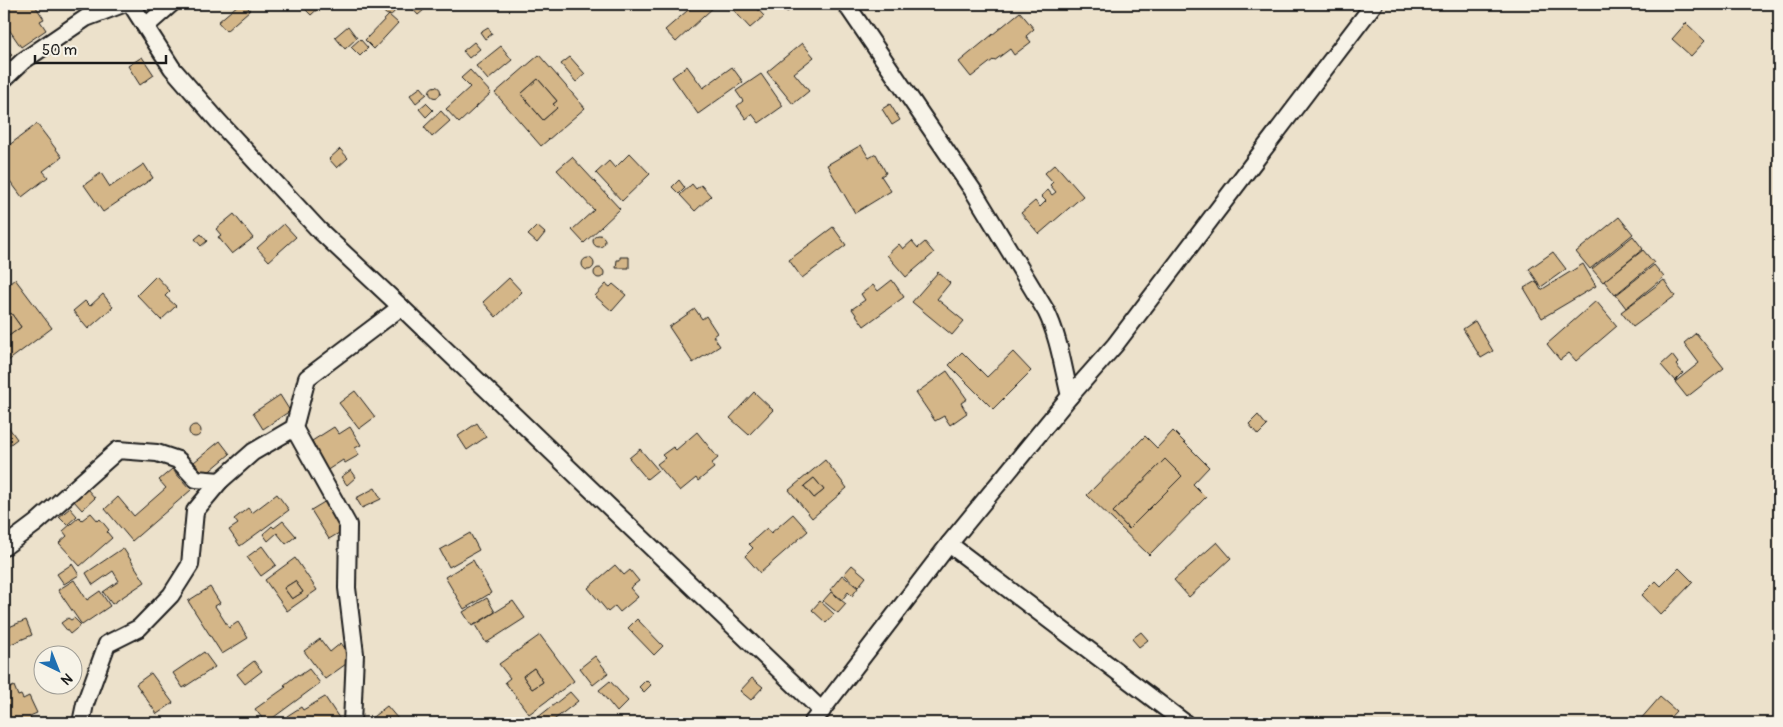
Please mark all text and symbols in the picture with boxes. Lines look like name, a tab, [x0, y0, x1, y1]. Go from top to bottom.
scale bar	[35, 32, 166, 64]
text: 50 m	[42, 41, 77, 60]
north arrow	[32, 644, 82, 694]
text: N	[57, 670, 76, 689]

